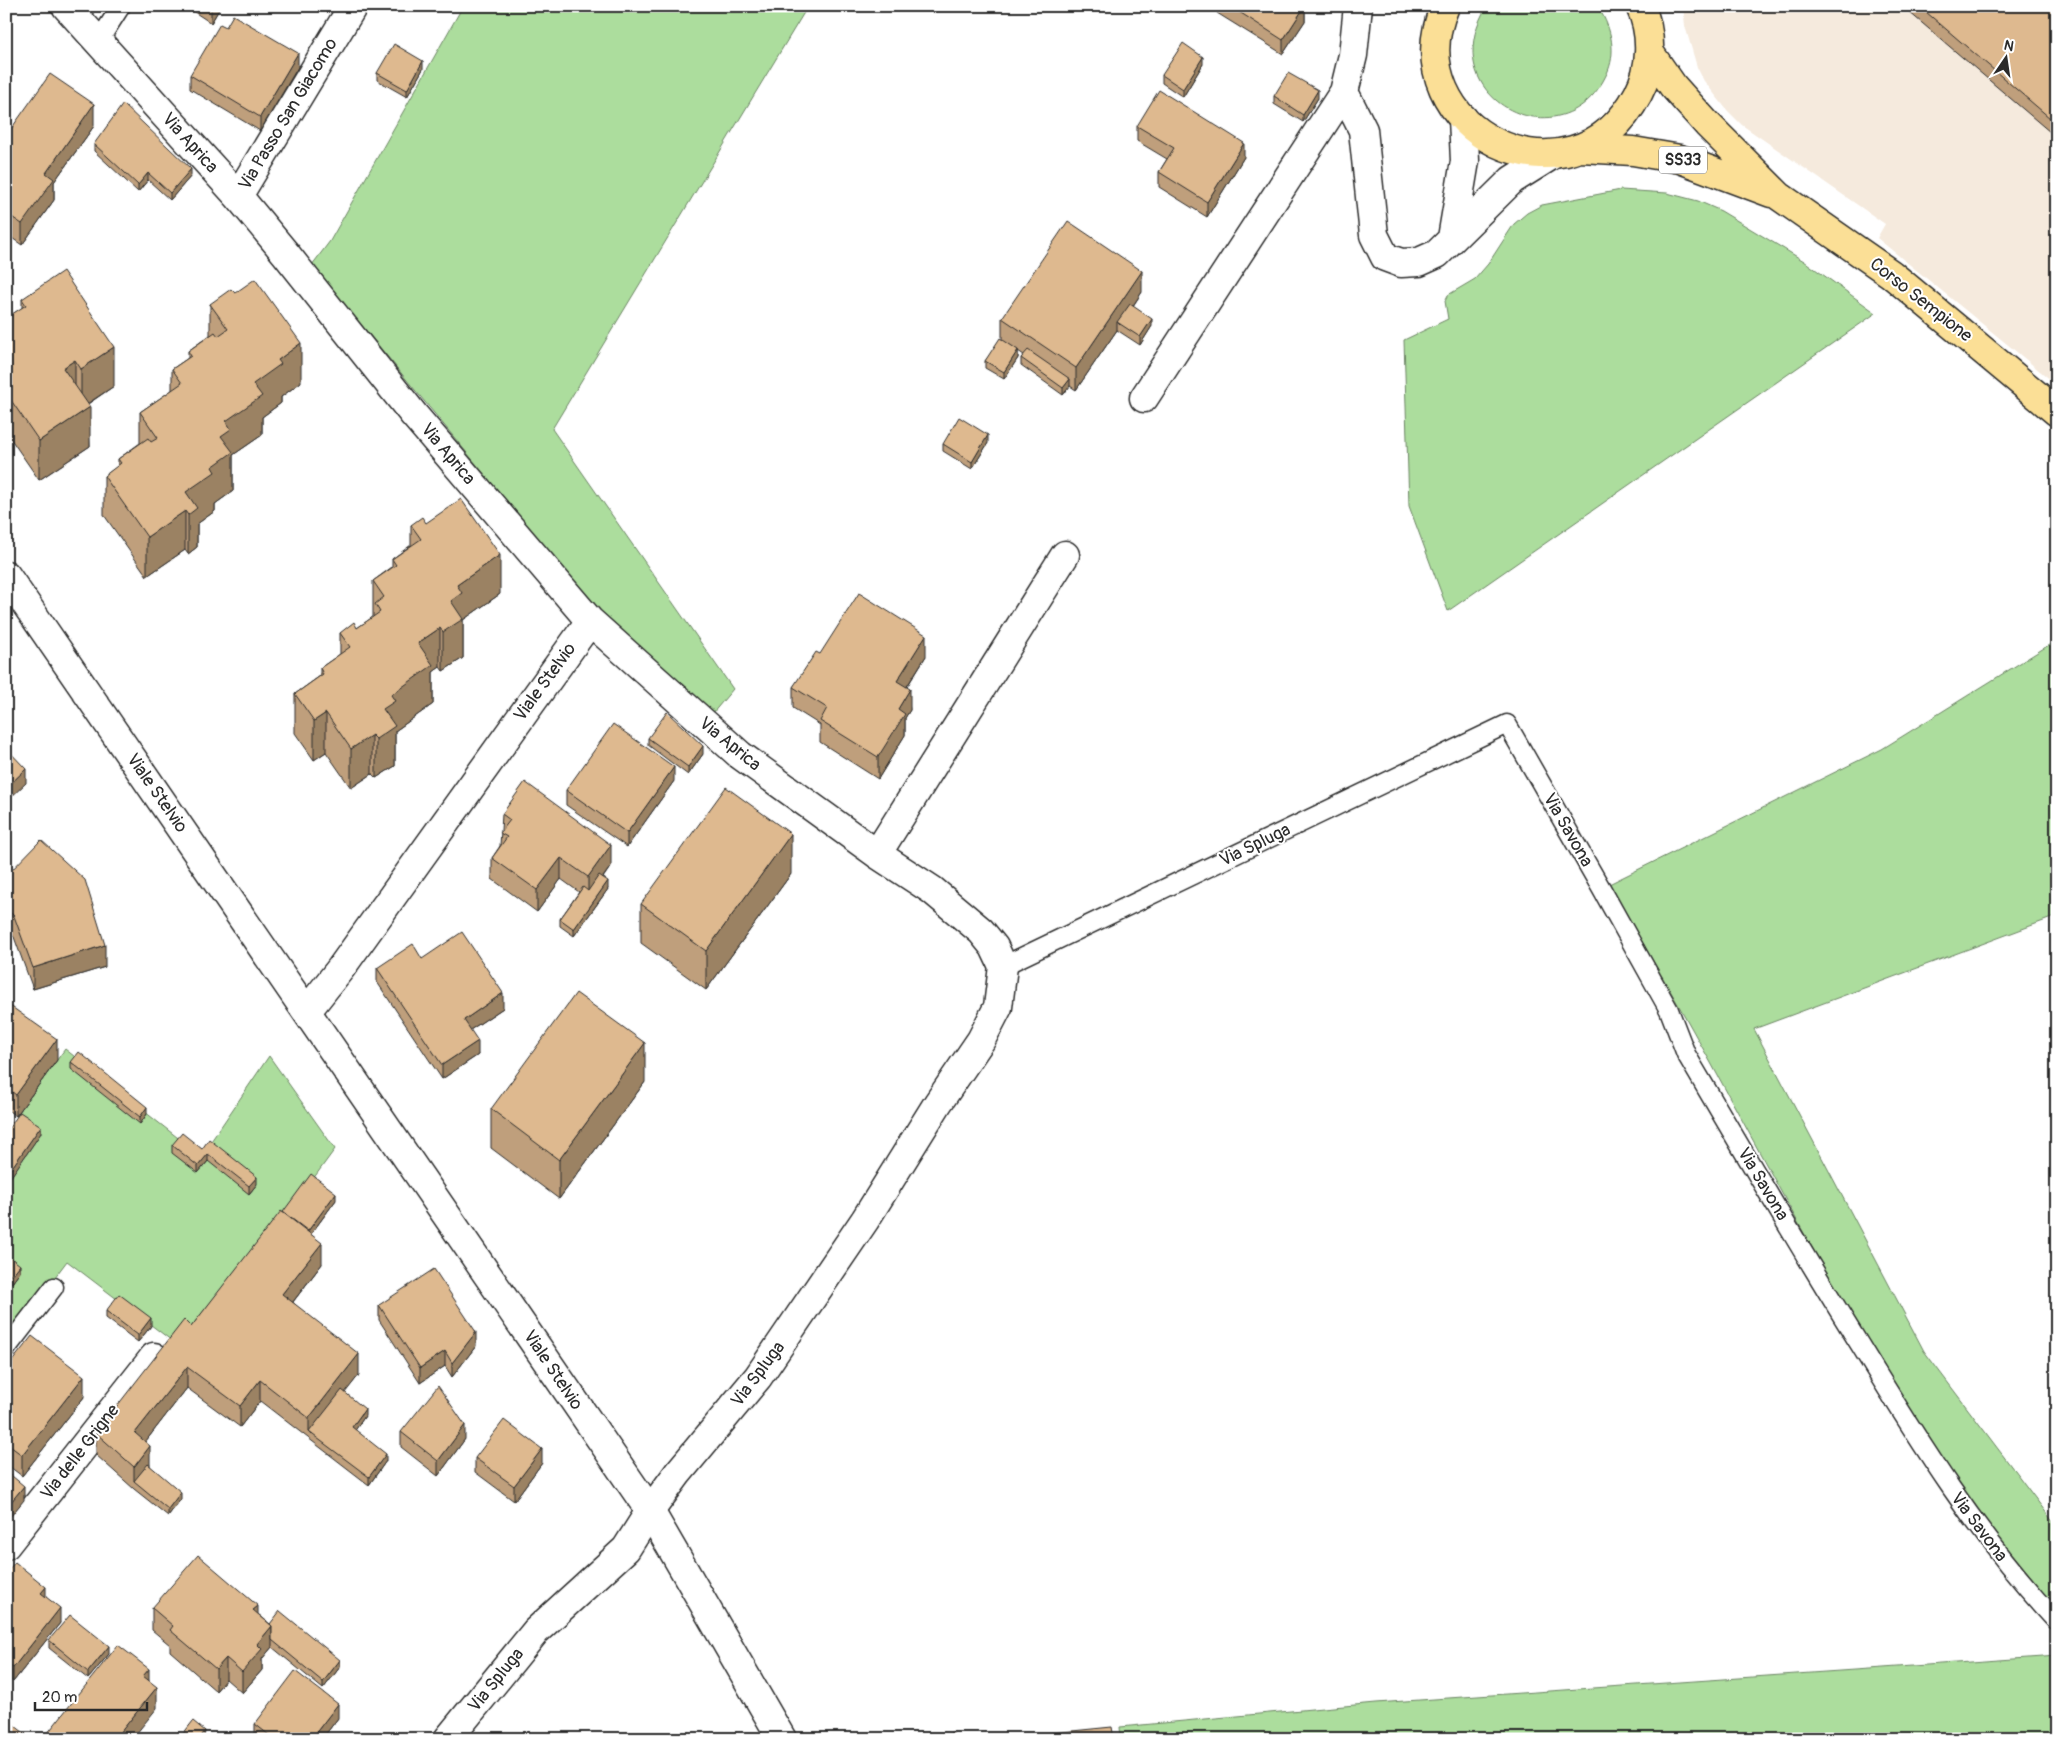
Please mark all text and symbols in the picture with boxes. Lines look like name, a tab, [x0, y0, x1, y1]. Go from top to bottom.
north arrow	[1980, 32, 2030, 82]
street label: Via Passo San Giacomo	[233, 33, 343, 194]
text: N	[2002, 36, 2015, 55]
street label: Via Aprica	[157, 108, 223, 178]
road number: SS33	[1659, 146, 1707, 174]
street label: Corso Sempione	[1865, 253, 1977, 347]
street label: Via Aprica	[416, 418, 480, 490]
street label: Viale Stelvio	[509, 638, 581, 726]
street label: Via Aprica	[694, 712, 766, 776]
street label: Viale Stelvio	[121, 749, 193, 837]
street label: Via Savona	[1538, 789, 1598, 871]
street label: Via Spluga	[1216, 818, 1294, 872]
street label: Via Savona	[1732, 1143, 1794, 1225]
street label: Viale Stelvio	[518, 1326, 588, 1415]
street label: Via Spluga	[726, 1337, 790, 1411]
street label: Via delle Grigne	[35, 1399, 125, 1504]
street label: Via Savona	[1945, 1488, 2013, 1566]
street label: Via Spluga	[463, 1643, 529, 1717]
scale bar	[35, 1680, 148, 1712]
text: 20 m	[42, 1688, 77, 1707]

